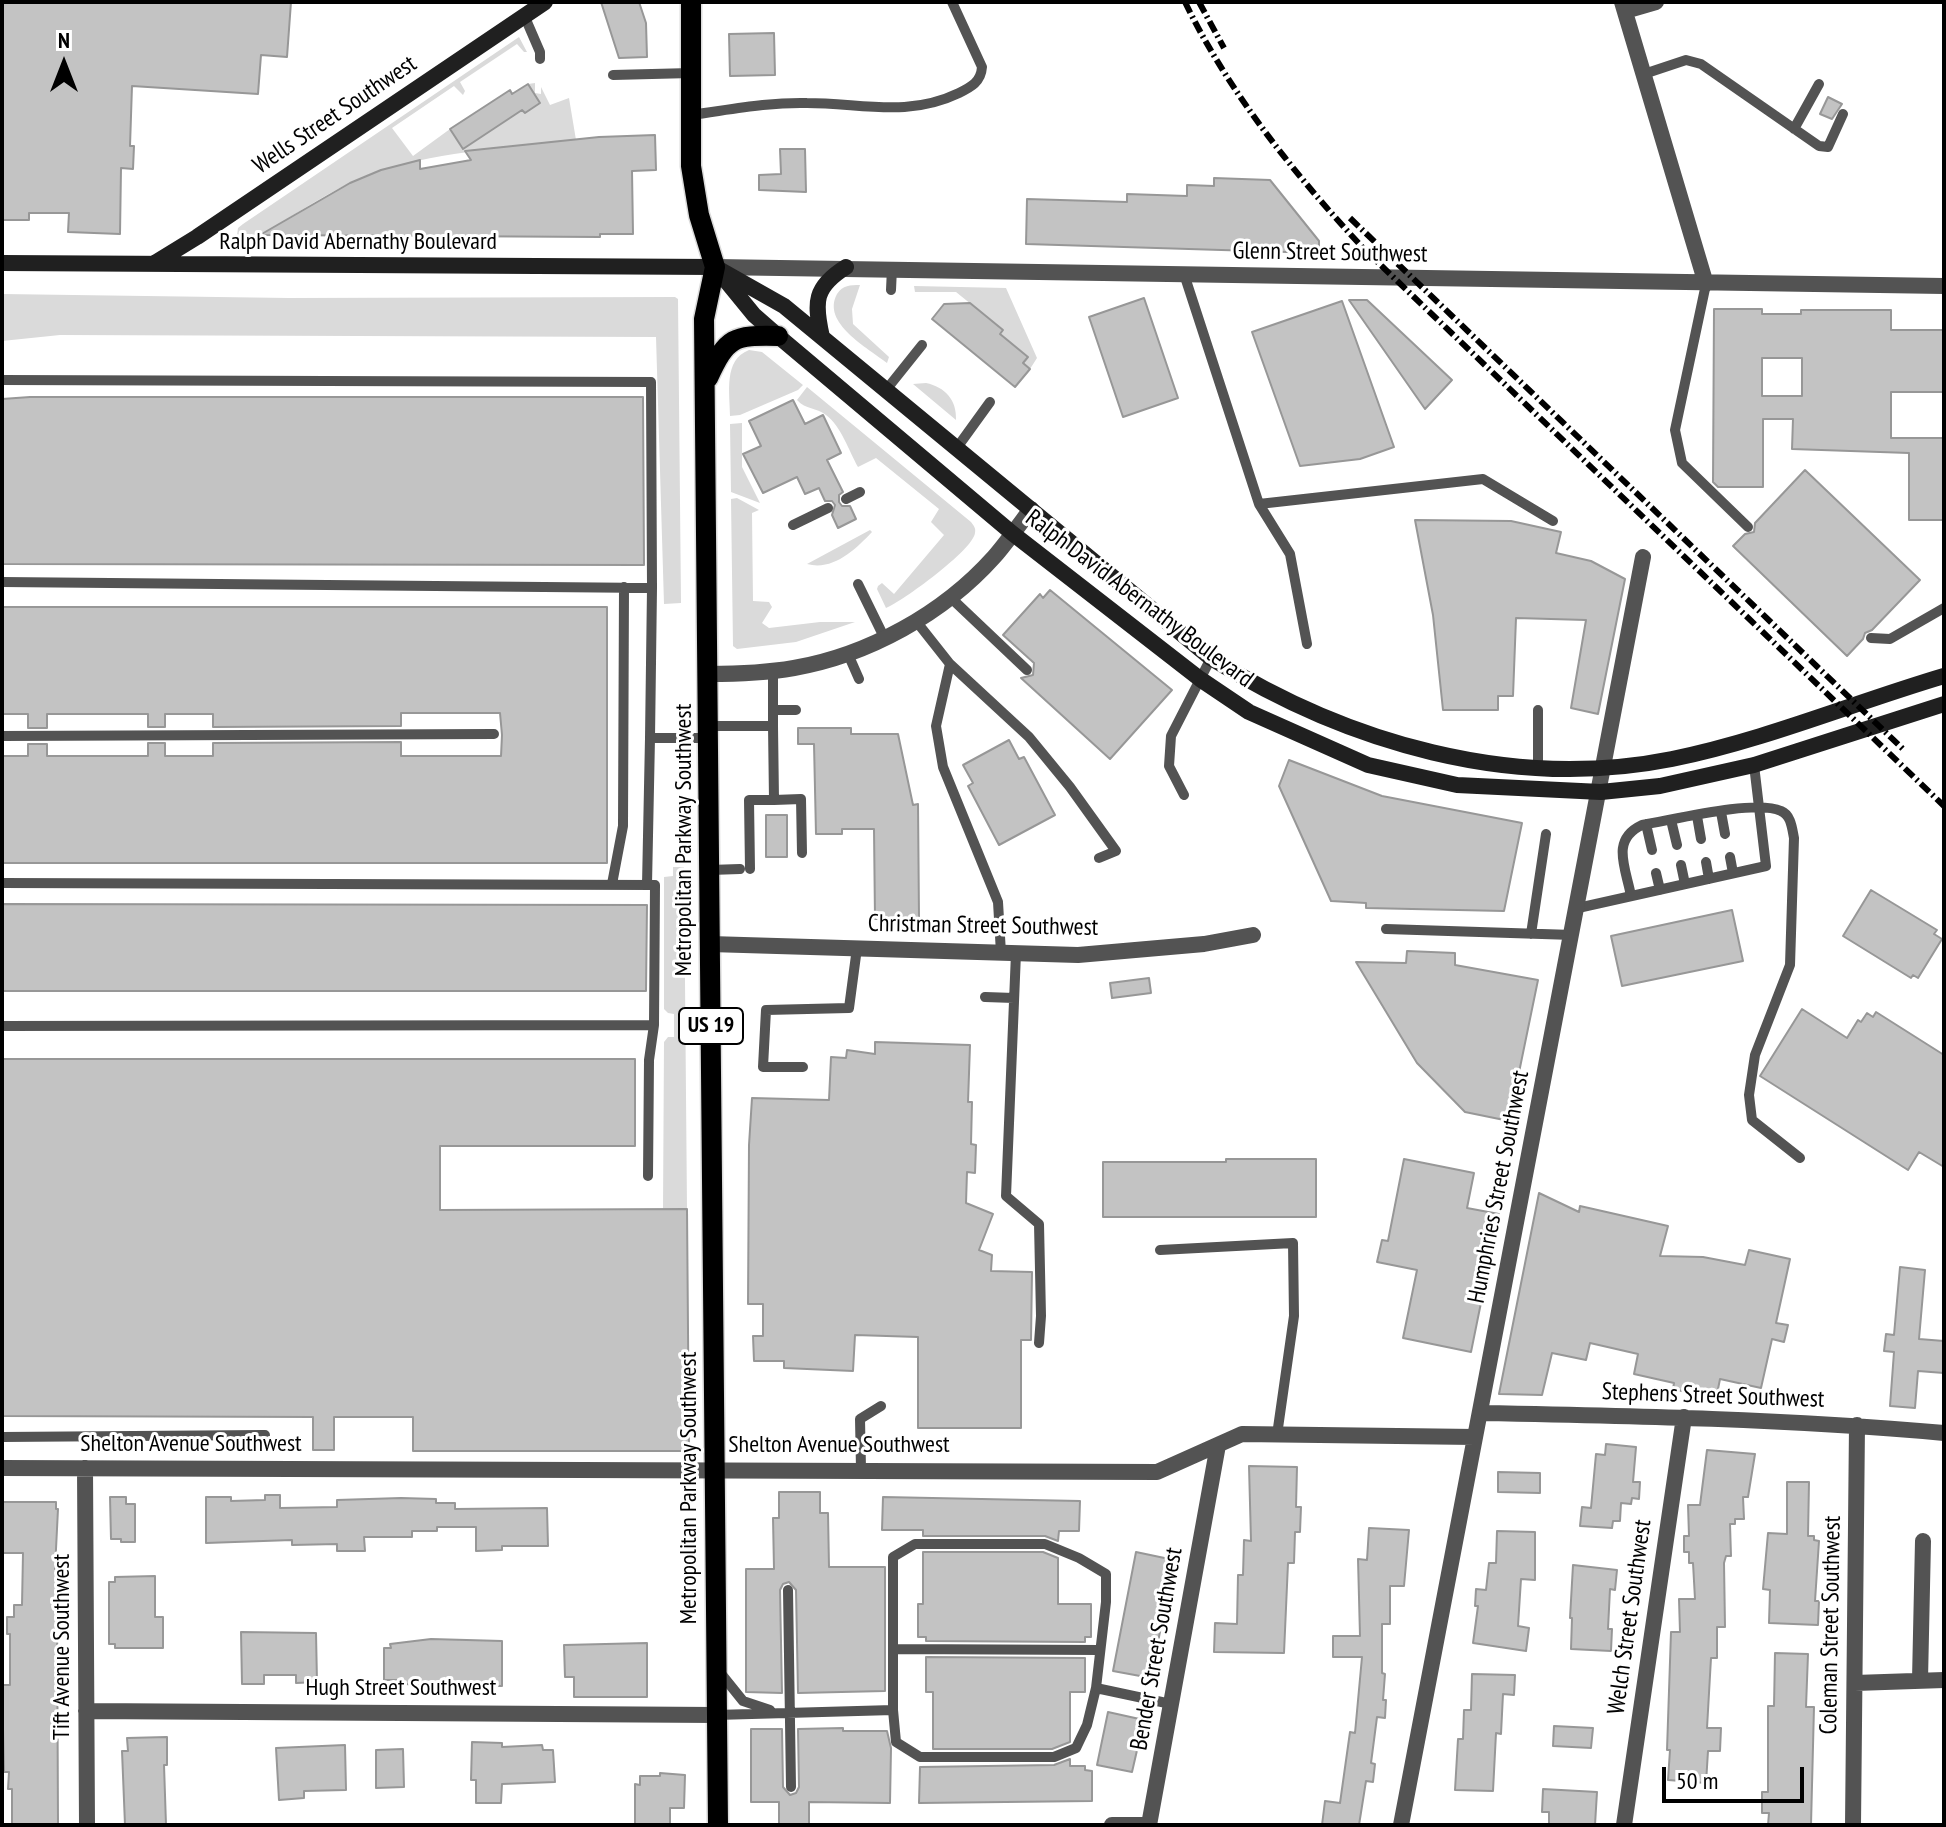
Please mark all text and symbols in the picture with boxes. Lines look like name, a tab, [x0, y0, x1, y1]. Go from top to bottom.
north arrow	[24, 24, 104, 104]
text: N	[58, 26, 70, 54]
street label: Wells Street Southwest	[248, 50, 422, 180]
street label: Ralph David Abernathy Boulevard	[219, 228, 497, 256]
street label: Glenn Street Southwest	[1232, 237, 1428, 269]
street label: Ralph David Abernathy Boulevard	[1019, 504, 1259, 694]
street label: Metropolitan Parkway Southwest	[670, 704, 698, 976]
street label: Christman Street Southwest	[868, 910, 1098, 942]
road number: US 19	[679, 1008, 743, 1044]
street label: Humphries Street Southwest	[1462, 1068, 1536, 1306]
street label: Metropolitan Parkway Southwest	[675, 1352, 703, 1624]
street label: Stephens Street Southwest	[1601, 1378, 1825, 1414]
street label: Shelton Avenue Southwest	[80, 1430, 302, 1458]
street label: Shelton Avenue Southwest	[728, 1431, 950, 1459]
street label: Coleman Street Southwest	[1815, 1515, 1847, 1735]
street label: Welch Street Southwest	[1602, 1518, 1658, 1716]
street label: Bender Street Southwest	[1125, 1545, 1189, 1753]
street label: Tift Avenue Southwest	[48, 1554, 76, 1740]
street label: Hugh Street Southwest	[306, 1674, 496, 1702]
scale bar	[1666, 1751, 1808, 1801]
text: 50 m	[1676, 1765, 1718, 1796]

